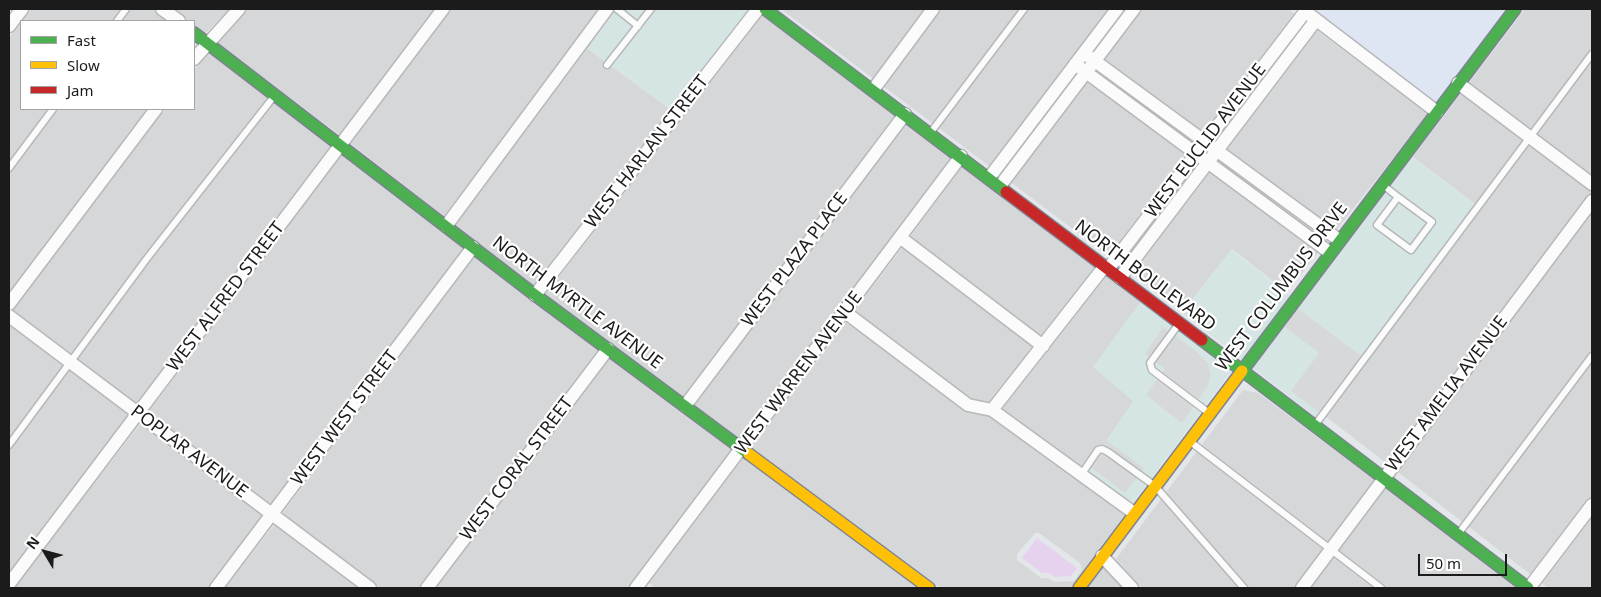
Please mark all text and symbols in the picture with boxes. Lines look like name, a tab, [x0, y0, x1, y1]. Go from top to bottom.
legend	[20, 20, 195, 110]
text: Fast	[67, 30, 96, 50]
text: Slow	[67, 55, 100, 75]
street label: WEST EUCLID AVENUE	[1141, 60, 1271, 222]
street label: WEST HARLAN STREET	[581, 71, 713, 233]
text: Jam	[67, 80, 94, 100]
street label: WEST PLAZA PLACE	[737, 189, 853, 331]
street label: WEST COLUMBUS DRIVE	[1211, 198, 1353, 376]
street label: NORTH BOULEVARD	[1070, 216, 1220, 336]
street label: WEST ALFRED STREET	[163, 218, 289, 376]
street label: NORTH MYRTLE AVENUE	[488, 232, 666, 374]
street label: WEST WARREN AVENUE	[731, 287, 867, 459]
street label: WEST AMELIA AVENUE	[1381, 312, 1513, 476]
street label: WEST WEST STREET	[287, 346, 403, 490]
street label: WEST CORAL STREET	[456, 393, 578, 545]
street label: POPLAR AVENUE	[126, 401, 252, 503]
north arrow	[20, 527, 70, 577]
text: N	[22, 532, 44, 553]
scale bar	[1421, 544, 1510, 576]
text: 50 m	[1426, 553, 1461, 573]

